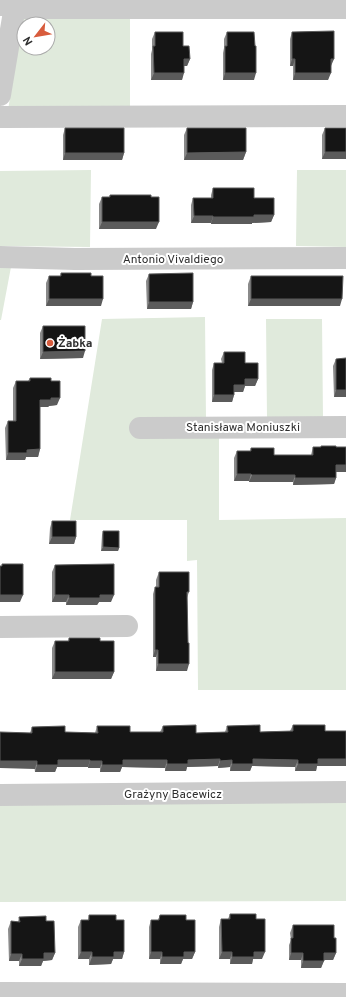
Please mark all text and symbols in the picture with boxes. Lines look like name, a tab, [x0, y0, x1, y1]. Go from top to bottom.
north arrow	[16, 16, 56, 56]
text: N	[20, 34, 36, 48]
street label: Antonio Vivaldiego	[123, 252, 224, 268]
place label: Żabka	[58, 336, 93, 352]
marker: Żabka	[45, 338, 55, 348]
street label: Stanisława Moniuszki	[186, 420, 300, 436]
street label: Grażyny Bacewicz	[124, 787, 222, 803]

